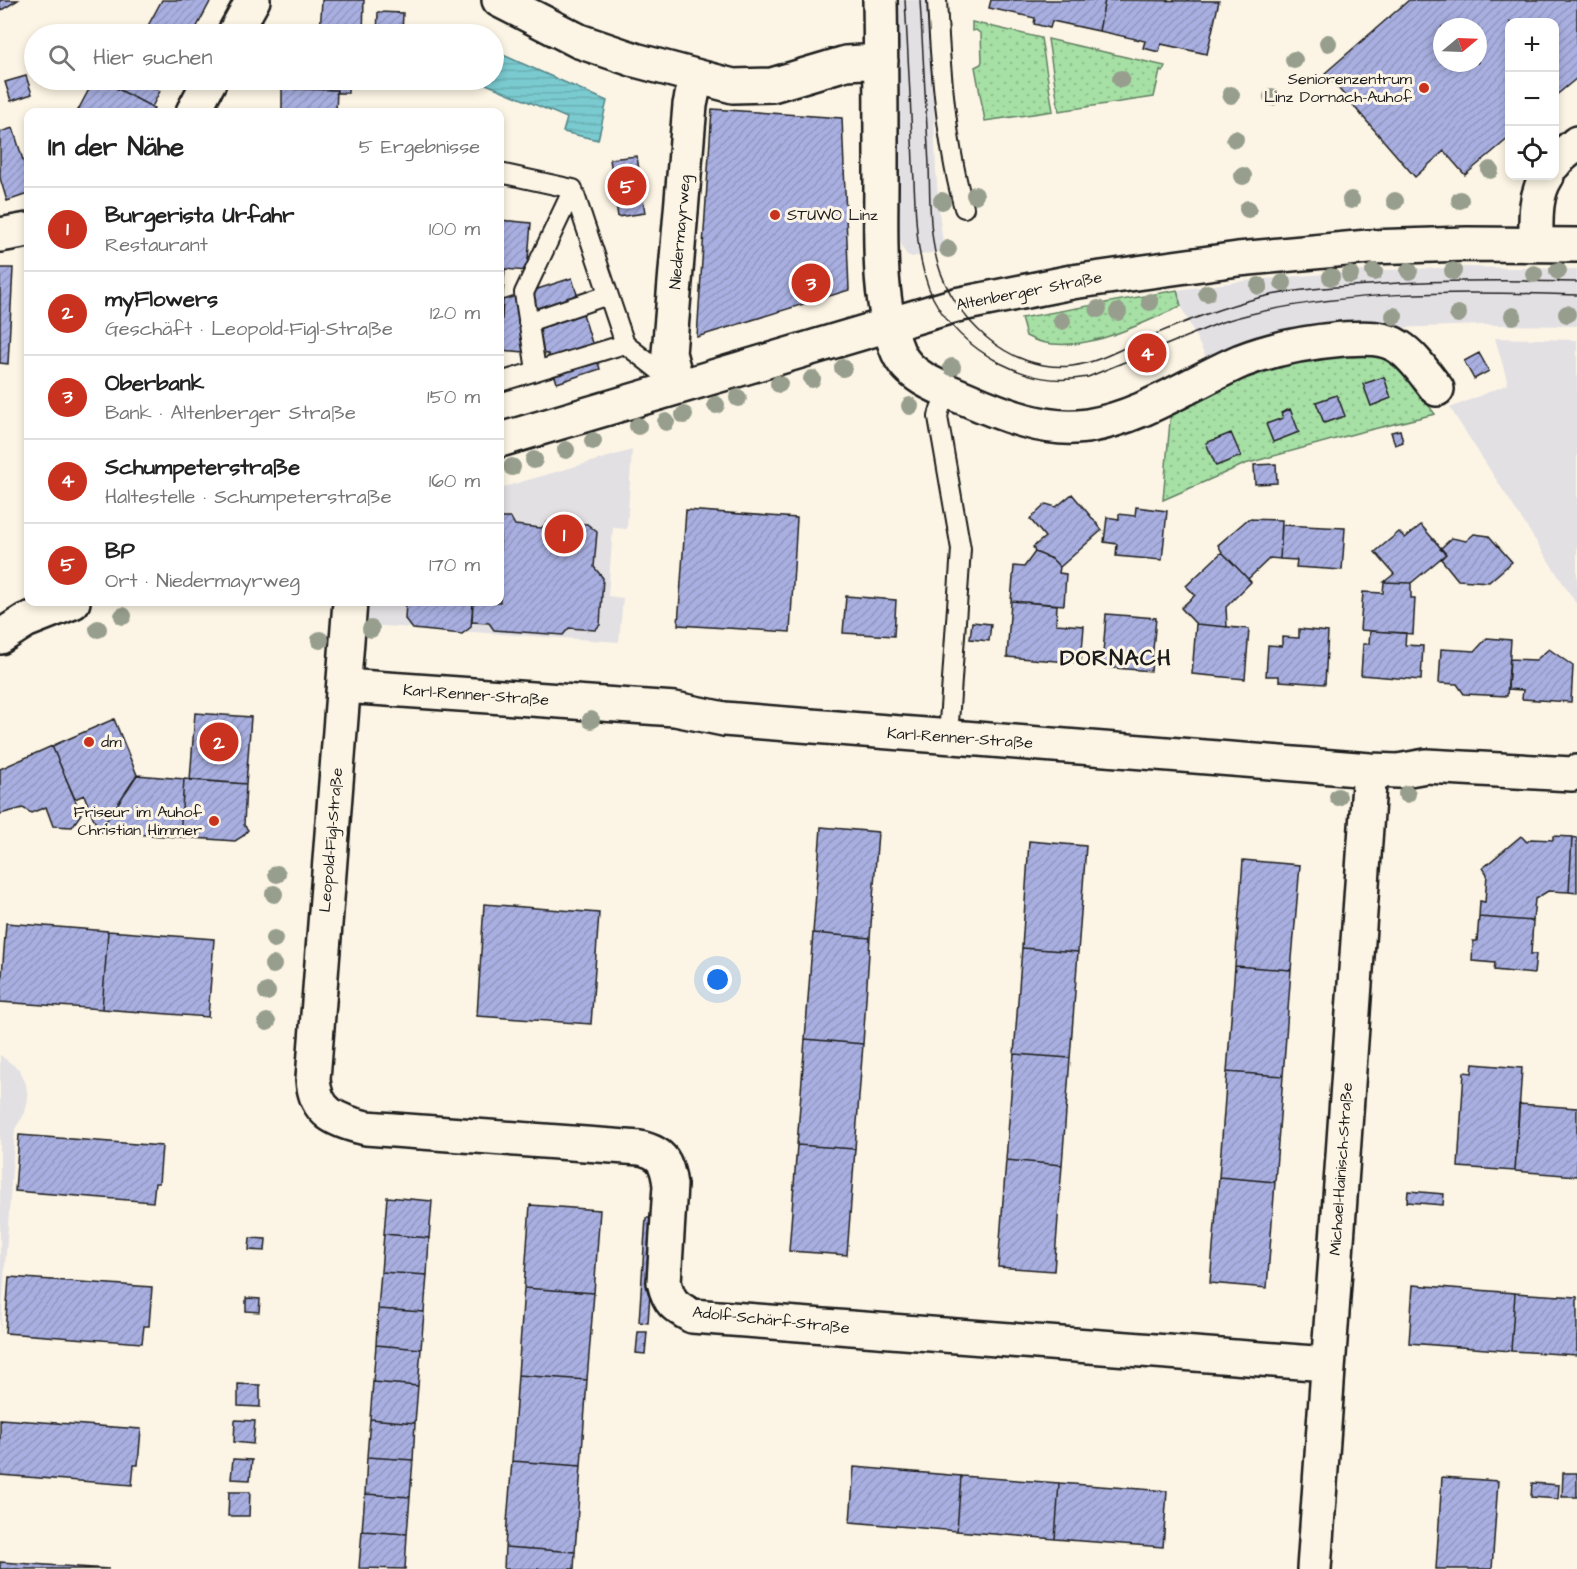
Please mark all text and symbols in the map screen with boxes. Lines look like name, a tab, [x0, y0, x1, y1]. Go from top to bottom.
north arrow	[1433, 18, 1487, 72]
map controls	[1505, 18, 1559, 180]
button: +	[1505, 18, 1559, 72]
search box	[24, 24, 504, 90]
icon: search	[45, 41, 78, 74]
text: Hier suchen	[93, 42, 212, 73]
place label: Seniorenzentrum Linz Dornach-Auhof	[1264, 68, 1413, 108]
button: −	[1505, 72, 1559, 126]
marker: Seniorenzentrum Linz Dornach-Auhof	[1417, 81, 1431, 95]
button: locate	[1505, 126, 1559, 180]
text: In der Nähe	[48, 129, 184, 165]
text: 5 Ergebnisse	[359, 133, 480, 161]
pin: 5	[608, 164, 646, 208]
street label: Niedermayrweg	[664, 174, 697, 290]
text: Burgerista Urfahr	[105, 200, 294, 231]
place label: STUWO Linz	[787, 204, 878, 226]
marker: STUWO Linz	[768, 208, 782, 222]
text: 1	[66, 215, 69, 243]
text: 100 m	[429, 215, 480, 243]
text: Restaurant	[105, 231, 208, 259]
pin: 3	[792, 260, 830, 306]
street label: Altenberger Straße	[954, 266, 1104, 317]
text: myFlowers	[105, 284, 218, 315]
text: 2	[62, 299, 73, 327]
text: 120 m	[430, 299, 480, 327]
text: Geschäft · Leopold-Figl-Straße	[105, 315, 393, 343]
pin: 4	[1128, 330, 1166, 376]
text: Oberbank	[105, 368, 204, 399]
text: 3	[62, 383, 73, 411]
text: 150 m	[427, 383, 480, 411]
text: Bank · Altenberger Straße	[105, 399, 356, 427]
text: Schumpeterstraße	[105, 452, 300, 483]
text: 4	[61, 467, 74, 495]
text: 160 m	[429, 467, 480, 495]
text: Haltestelle · Schumpeterstraße	[105, 483, 392, 511]
pin: 1	[544, 512, 584, 556]
text: BP	[105, 536, 135, 567]
text: 5	[60, 551, 75, 579]
text: 170 m	[429, 551, 480, 579]
text: Ort · Niedermayrweg	[105, 567, 300, 595]
district label: DORNACH	[1060, 643, 1172, 674]
street label: Karl-Renner-Straße	[402, 679, 550, 711]
pin: 2	[200, 720, 238, 764]
street label: Karl-Renner-Straße	[886, 722, 1034, 754]
place label: dm	[101, 731, 122, 753]
marker: dm	[82, 735, 96, 749]
street label: Leopold-Figl-Straße	[314, 766, 349, 913]
place label: Friseur im Auhof Christian Himmer	[74, 801, 203, 841]
marker: Friseur im Auhof Christian Himmer	[207, 814, 221, 828]
your location	[703, 965, 732, 994]
street label: Michael-Hainisch-Straße	[1324, 1081, 1358, 1256]
street label: Adolf-Schärf-Straße	[691, 1301, 851, 1339]

